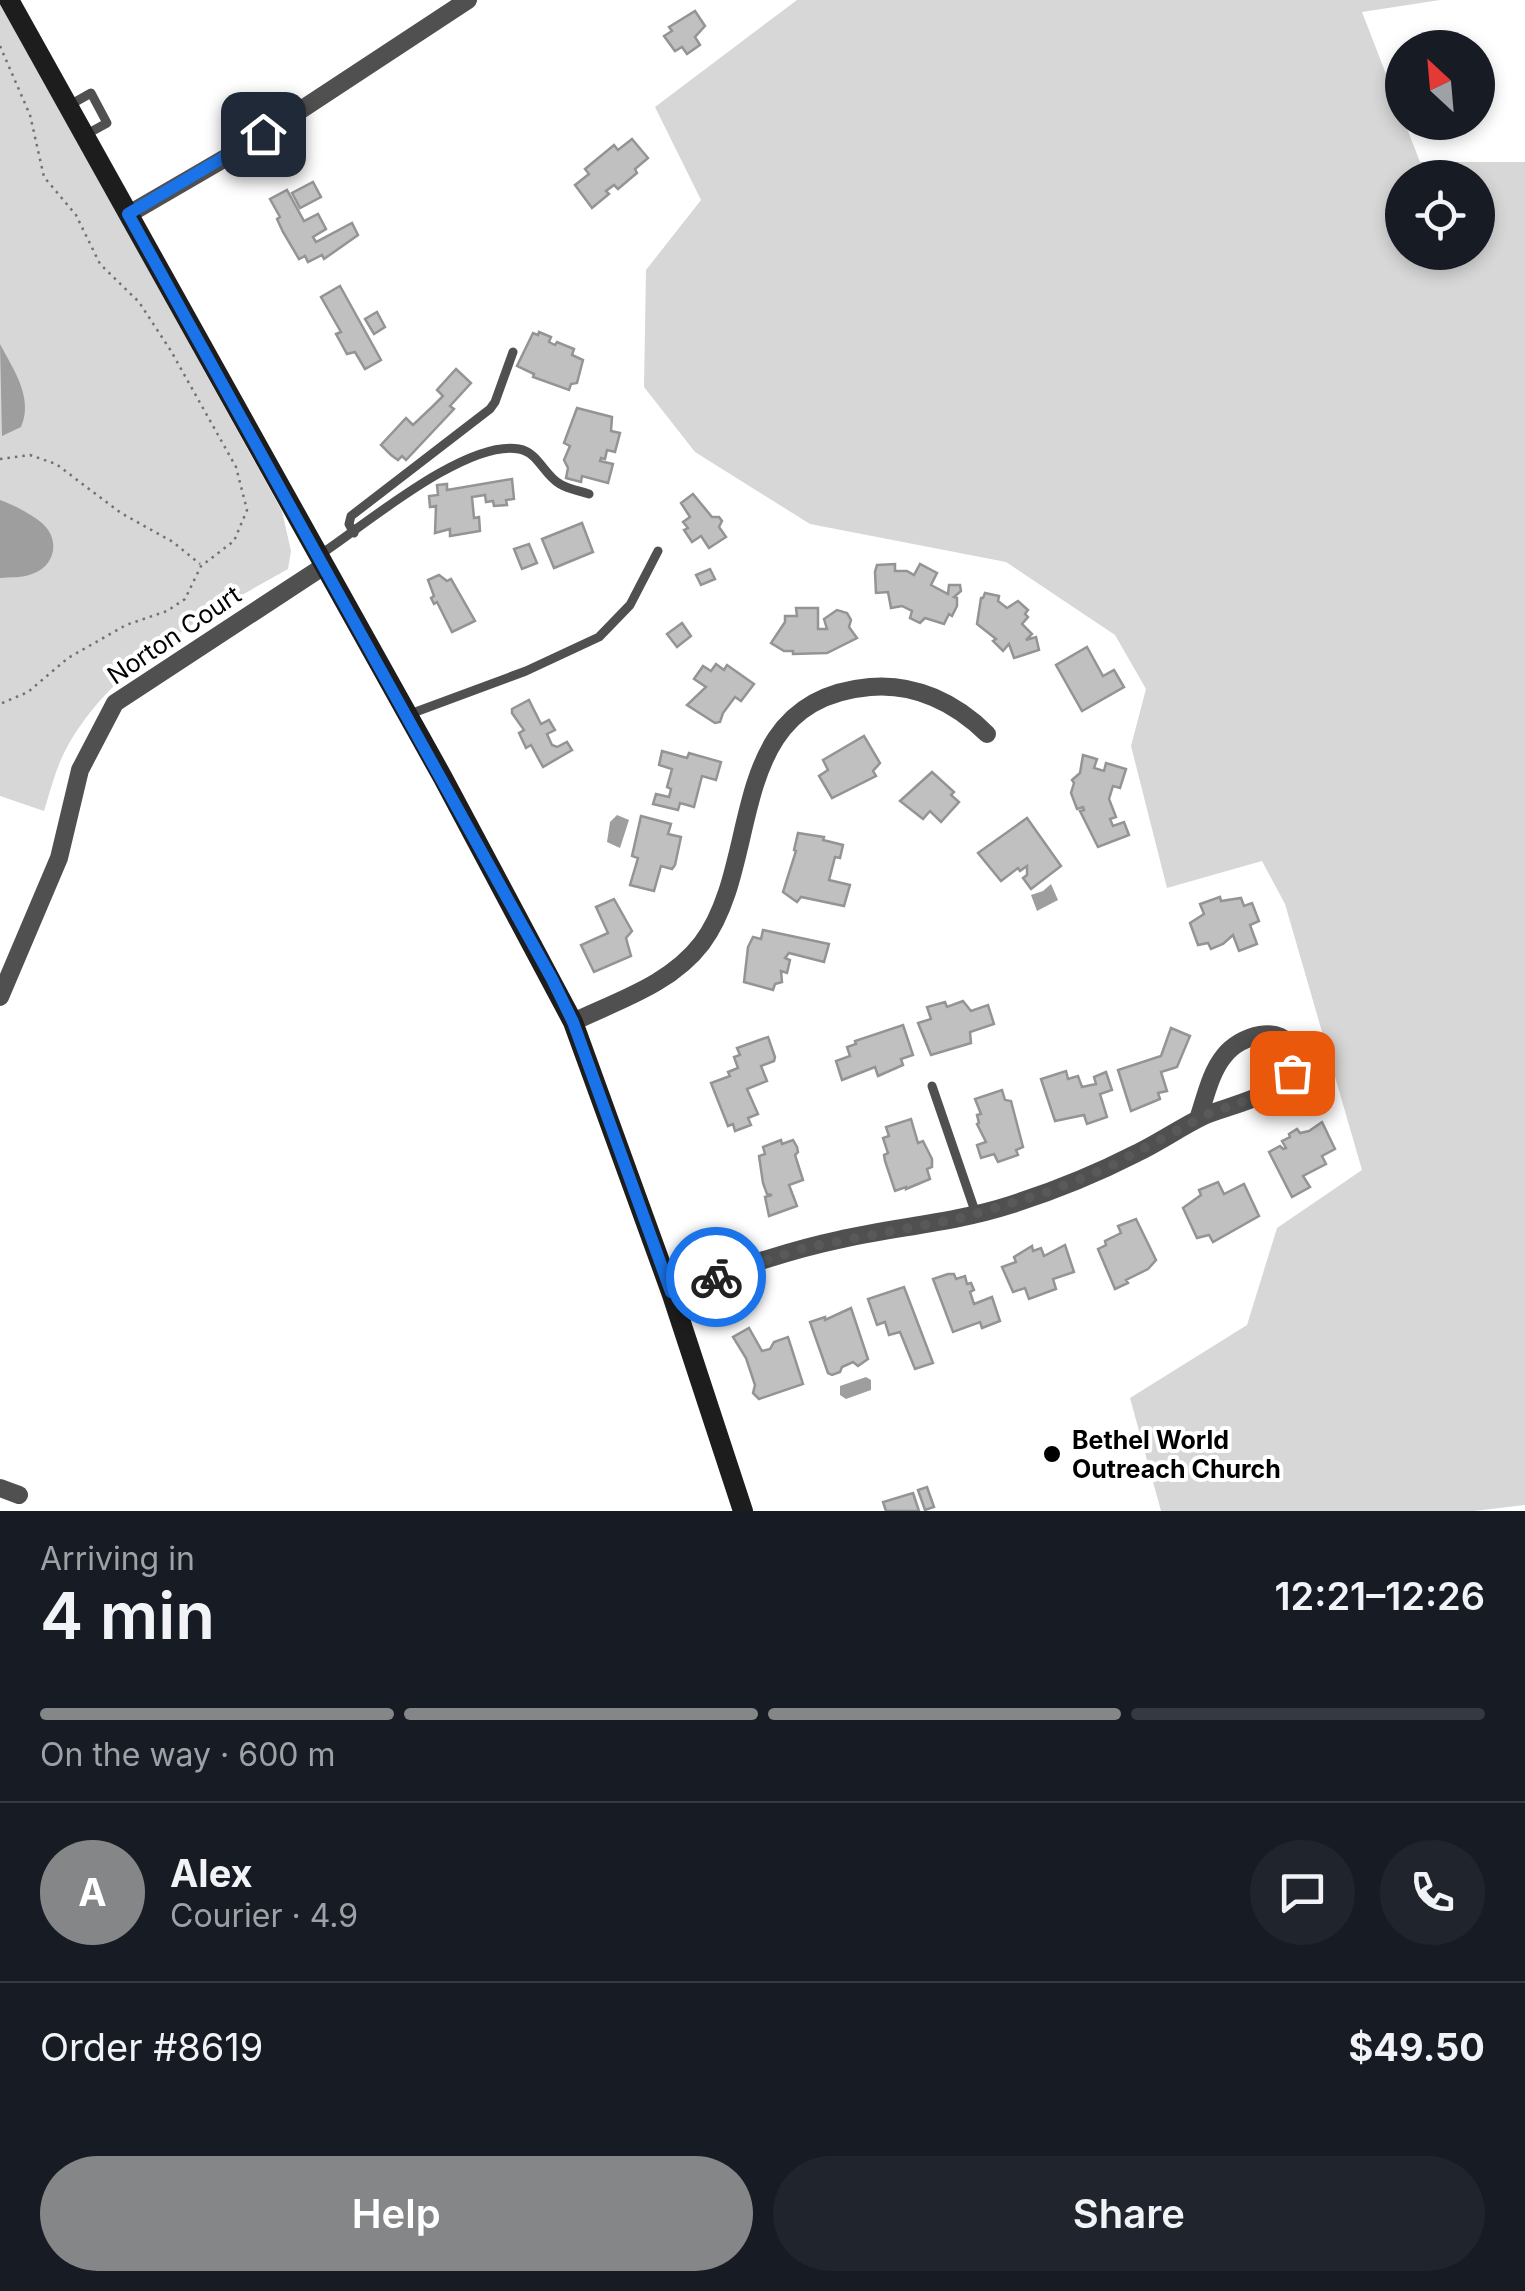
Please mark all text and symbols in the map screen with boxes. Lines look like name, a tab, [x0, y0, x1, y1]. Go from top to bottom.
north arrow	[1385, 30, 1495, 140]
map controls	[1385, 30, 1495, 270]
pin	[221, 92, 306, 177]
icon: home	[236, 107, 291, 162]
button: locate	[1385, 160, 1495, 270]
street label: Norton Court	[102, 579, 246, 691]
pin	[1250, 1031, 1335, 1116]
icon: bag	[1265, 1046, 1320, 1101]
courier	[666, 1227, 766, 1327]
icon: bike	[689, 1250, 744, 1305]
place label: Bethel World Outreach Church	[1072, 1425, 1281, 1484]
marker: Bethel World Outreach Church	[1041, 1443, 1063, 1465]
text: Arriving in	[40, 1539, 195, 1578]
text: 12:21–12:26	[1275, 1573, 1485, 1619]
text: 4 min	[40, 1576, 215, 1655]
text: On the way · 600 m	[40, 1735, 336, 1774]
button: chat	[1250, 1840, 1355, 1945]
button: phone	[1380, 1840, 1485, 1945]
text: Alex	[170, 1850, 253, 1896]
text: A	[78, 1869, 107, 1915]
text: Courier · 4.9	[170, 1896, 358, 1935]
text: Order #8619	[40, 2024, 263, 2070]
text: $49.50	[1348, 2024, 1485, 2070]
button: Help	[40, 2156, 753, 2271]
button: Share	[773, 2156, 1485, 2271]

